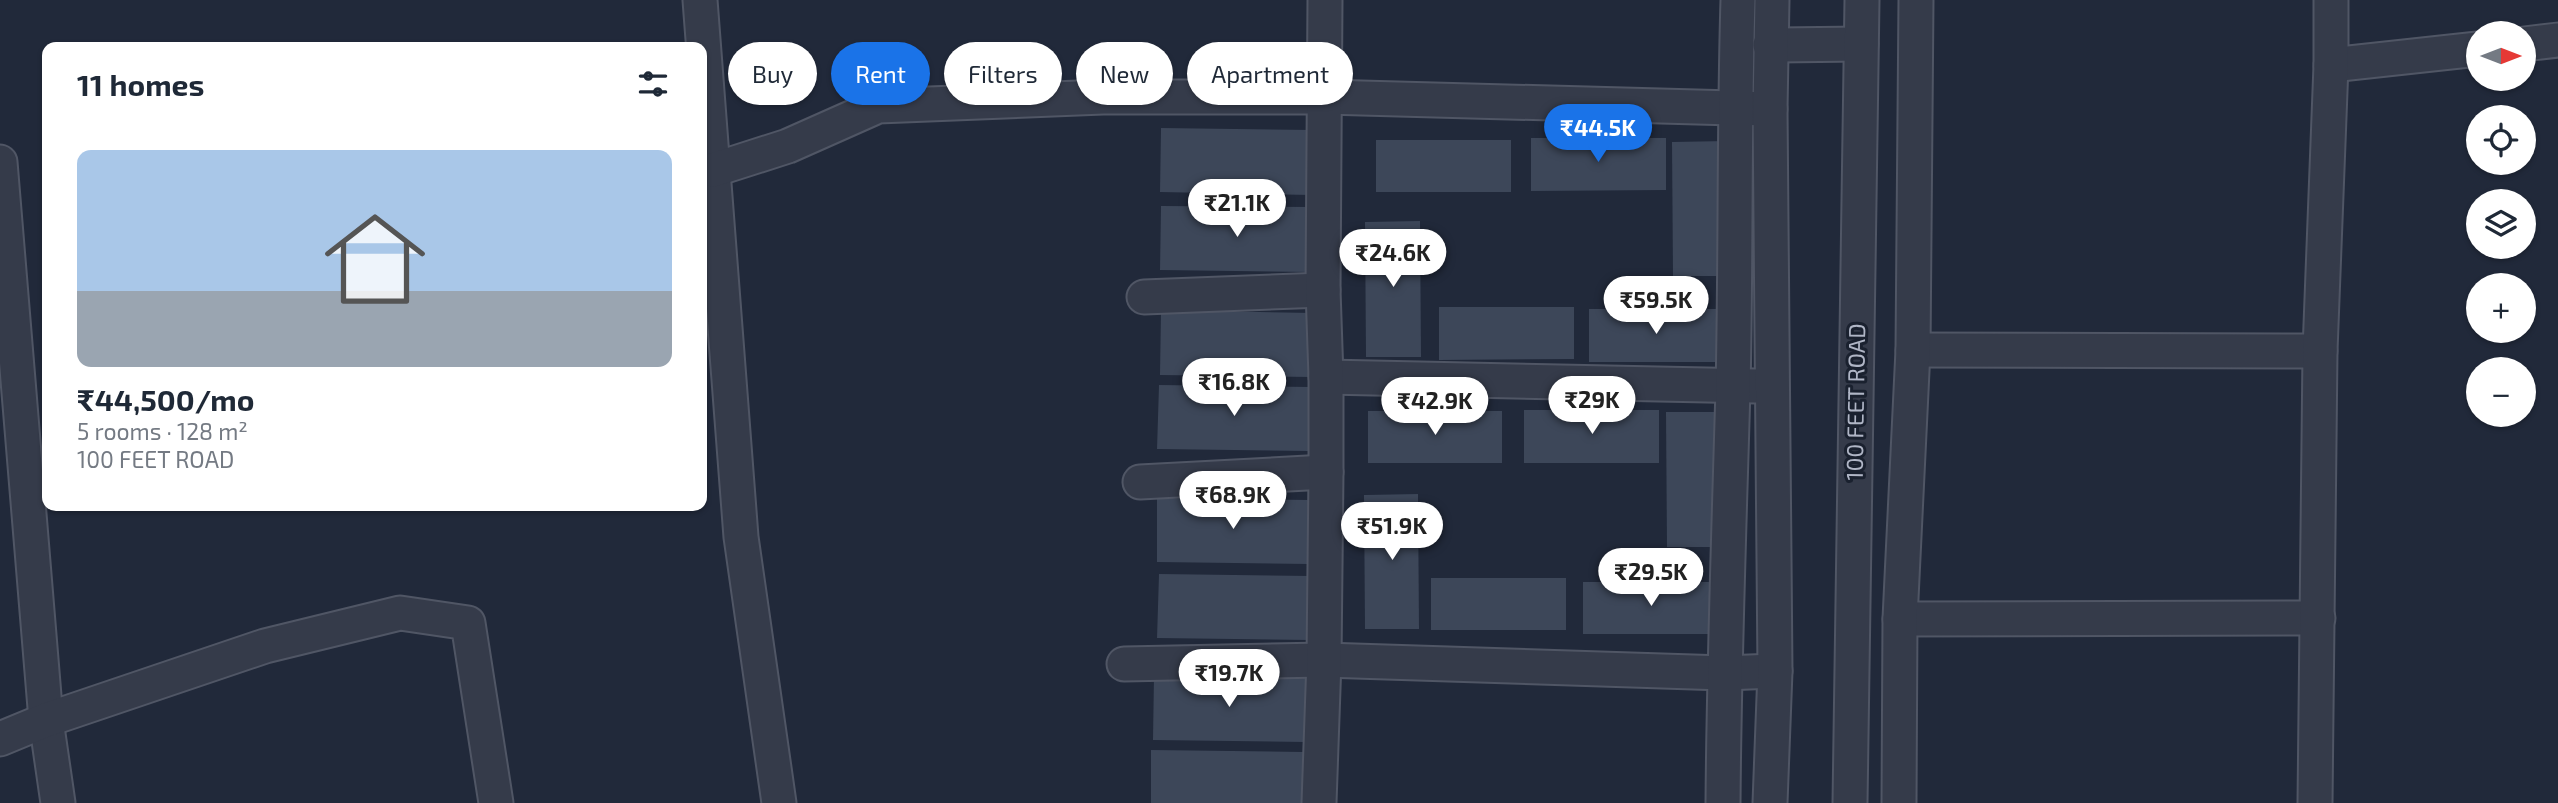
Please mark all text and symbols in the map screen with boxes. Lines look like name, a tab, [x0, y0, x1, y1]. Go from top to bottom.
north arrow	[2466, 21, 2536, 91]
map controls	[2466, 21, 2536, 427]
chip: Buy	[728, 42, 817, 105]
chip: Rent	[831, 42, 930, 105]
chip: Filters	[944, 42, 1062, 105]
chip: New	[1076, 42, 1173, 105]
chip: Apartment	[1187, 42, 1353, 105]
icon: filters	[634, 65, 672, 103]
text: 11 homes	[77, 66, 204, 102]
pin: ₹44.5K	[1541, 104, 1655, 164]
button: locate	[2466, 105, 2536, 175]
text: ₹44.5K	[1560, 113, 1636, 141]
pin: ₹21.1K	[1180, 180, 1294, 239]
text: ₹21.1K	[1204, 188, 1270, 216]
button: layers	[2466, 189, 2536, 259]
icon: home	[312, 196, 438, 322]
pin: ₹24.6K	[1336, 230, 1450, 289]
text: ₹24.6K	[1355, 238, 1431, 266]
button: +	[2466, 273, 2536, 343]
pin: ₹59.5K	[1599, 276, 1713, 336]
text: ₹59.5K	[1620, 285, 1692, 313]
street label: 100 FEET ROAD	[1840, 323, 1870, 481]
button: −	[2466, 357, 2536, 427]
pin: ₹16.8K	[1177, 358, 1291, 418]
text: ₹16.8K	[1198, 367, 1270, 395]
pin: ₹29K	[1551, 376, 1633, 436]
pin: ₹42.9K	[1378, 378, 1492, 437]
text: ₹44,500/mo	[77, 381, 254, 417]
text: ₹29K	[1564, 385, 1620, 413]
text: ₹42.9K	[1397, 386, 1473, 414]
text: 5 rooms · 128 m²	[77, 417, 248, 445]
text: 100 FEET ROAD	[77, 445, 234, 473]
pin: ₹68.9K	[1176, 472, 1290, 531]
text: ₹68.9K	[1195, 480, 1271, 508]
pin: ₹51.9K	[1335, 503, 1449, 562]
text: ₹51.9K	[1357, 511, 1427, 539]
pin: ₹29.5K	[1594, 548, 1708, 608]
text: ₹29.5K	[1614, 557, 1688, 585]
pin: ₹19.7K	[1172, 650, 1286, 709]
text: ₹19.7K	[1195, 658, 1263, 686]

